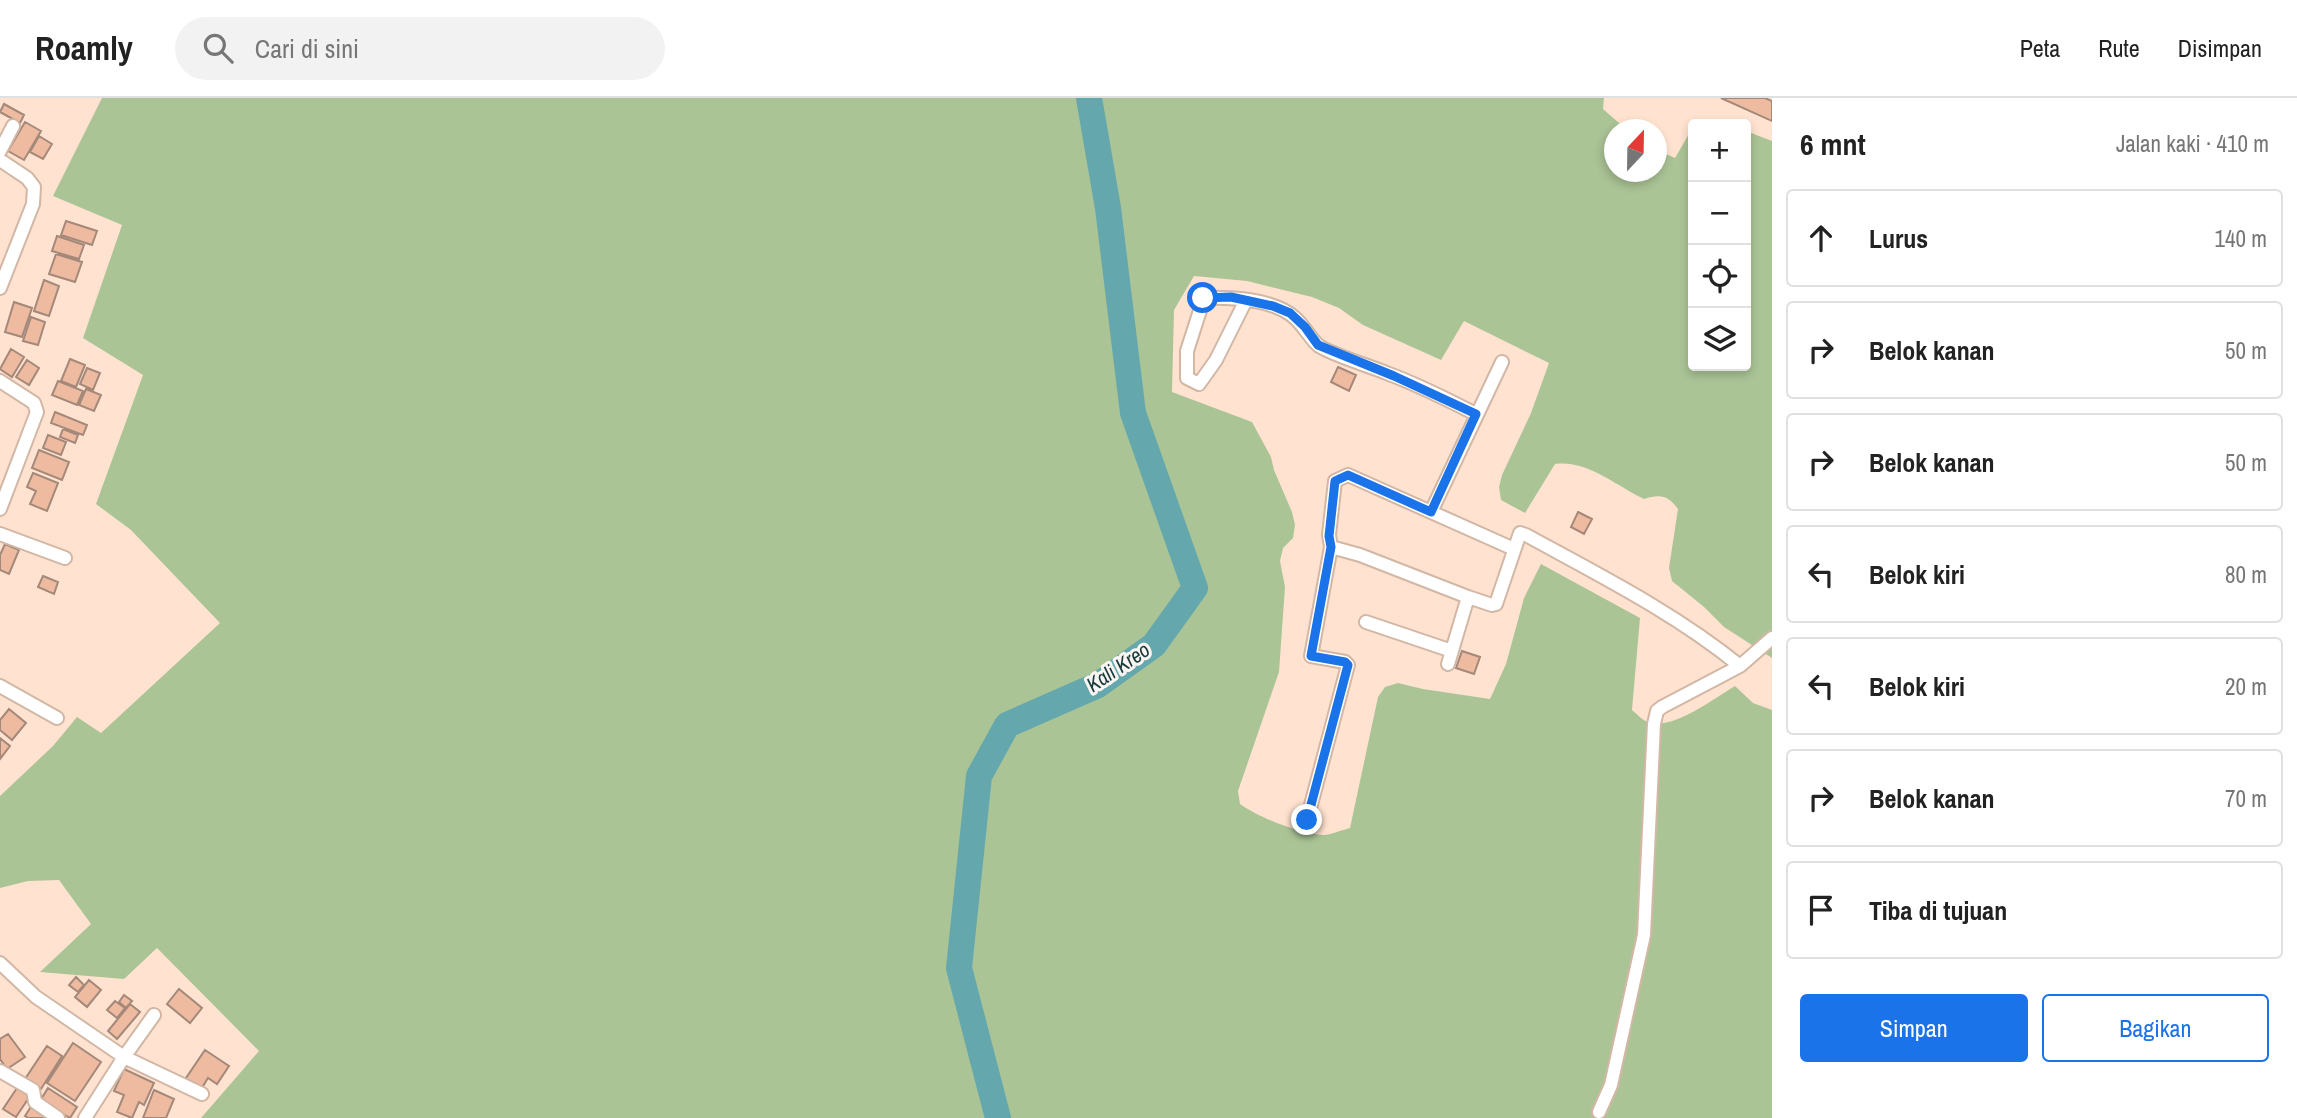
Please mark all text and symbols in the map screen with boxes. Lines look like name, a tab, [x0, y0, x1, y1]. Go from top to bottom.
search box	[175, 17, 665, 80]
text: Roamly	[35, 26, 133, 70]
icon: search	[199, 29, 237, 67]
text: Cari di sini	[255, 31, 359, 66]
text: Peta	[2020, 32, 2060, 64]
text: Rute	[2098, 32, 2140, 64]
text: Disimpan	[2178, 32, 2262, 64]
north arrow	[1604, 119, 1667, 182]
map controls	[1688, 119, 1751, 371]
button: +	[1688, 119, 1751, 182]
text: 6 mnt	[1800, 124, 1866, 164]
text: Jalan kaki · 410 m	[2116, 128, 2269, 159]
button: −	[1688, 182, 1751, 245]
icon: ahead	[1802, 219, 1840, 257]
text: Lurus	[1869, 221, 1928, 256]
text: 140 m	[2215, 223, 2267, 254]
button: locate	[1688, 245, 1751, 308]
route start	[1187, 282, 1218, 313]
button: layers	[1688, 308, 1751, 371]
icon: right	[1802, 331, 1840, 369]
text: Belok kanan	[1869, 333, 1995, 368]
text: 50 m	[2225, 335, 2267, 366]
icon: right	[1802, 443, 1840, 481]
text: Belok kanan	[1869, 445, 1995, 480]
text: 50 m	[2225, 447, 2267, 478]
icon: left	[1802, 555, 1840, 593]
text: Belok kiri	[1869, 557, 1965, 592]
text: 80 m	[2225, 559, 2267, 590]
water label: Kali Kreo	[1081, 635, 1155, 699]
icon: left	[1802, 667, 1840, 705]
text: Belok kiri	[1869, 669, 1965, 704]
text: 20 m	[2225, 671, 2267, 702]
icon: right	[1802, 779, 1840, 817]
text: Belok kanan	[1869, 781, 1995, 816]
text: 70 m	[2225, 783, 2267, 814]
route end	[1291, 804, 1322, 835]
icon: arrive	[1802, 891, 1840, 929]
text: Tiba di tujuan	[1869, 893, 2007, 928]
button: Simpan	[1800, 994, 2028, 1062]
button: Bagikan	[2042, 994, 2269, 1062]

